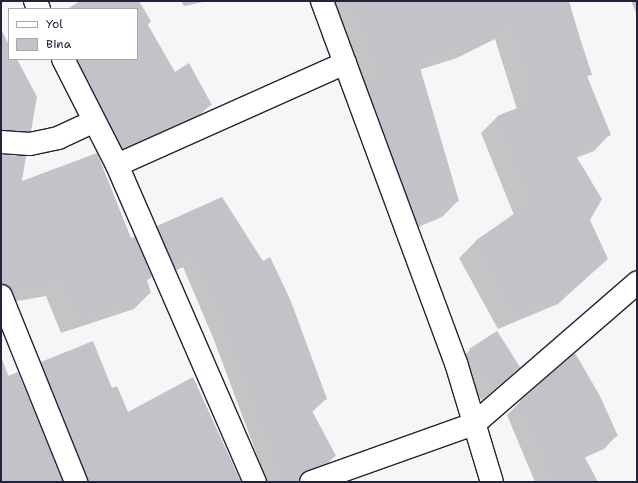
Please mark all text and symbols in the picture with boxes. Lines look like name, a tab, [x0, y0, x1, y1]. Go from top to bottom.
legend	[8, 8, 138, 60]
text: Yol	[46, 16, 63, 32]
text: Bina	[46, 36, 71, 52]

